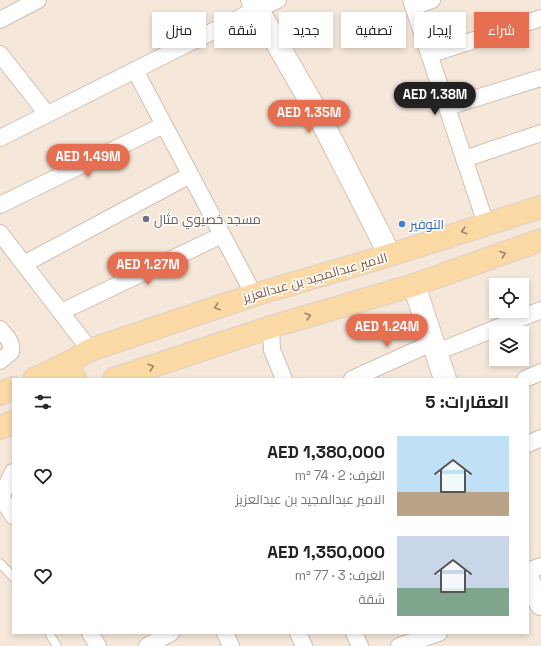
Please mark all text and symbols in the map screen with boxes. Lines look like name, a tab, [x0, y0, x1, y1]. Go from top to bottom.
chip: منزل	[152, 12, 206, 48]
chip: شقة	[214, 12, 271, 48]
chip: جديد	[279, 12, 333, 48]
chip: تصفية	[341, 12, 406, 48]
chip: إيجار	[414, 12, 466, 48]
chip: شراء	[474, 12, 529, 48]
pin: AED 1.38M	[389, 82, 481, 116]
text: AED 1.38M	[403, 86, 467, 103]
pin: AED 1.35M	[263, 100, 355, 134]
text: AED 1.35M	[277, 104, 341, 121]
pin: AED 1.49M	[42, 144, 134, 178]
text: AED 1.49M	[56, 148, 120, 165]
place label: مسجد خصيوي مثال	[154, 211, 261, 230]
marker: مسجد خصيوي مثال	[141, 214, 151, 224]
place label: التوفير	[409, 216, 444, 233]
marker: التوفير	[397, 219, 407, 229]
one-way arrow	[460, 226, 467, 235]
street label: الامير عبدالمجيد بن عبدالعزيز	[240, 249, 389, 307]
one-way arrow	[500, 250, 507, 258]
pin: AED 1.27M	[102, 252, 194, 286]
text: AED 1.27M	[116, 256, 180, 273]
map controls	[489, 278, 529, 366]
button: locate	[489, 278, 529, 318]
one-way arrow	[214, 302, 221, 311]
one-way arrow	[305, 312, 312, 321]
pin: AED 1.24M	[341, 314, 433, 348]
text: AED 1.24M	[355, 318, 419, 335]
button: layers	[489, 326, 529, 366]
one-way arrow	[147, 363, 154, 372]
icon: filters	[32, 391, 54, 413]
text: العقارات: 5	[425, 391, 509, 413]
text: AED 1,380,000	[267, 441, 385, 463]
icon: home	[429, 452, 477, 500]
icon: heart	[32, 465, 54, 487]
text: الغرف: 2 · 74 m²	[295, 467, 385, 484]
text: الامير عبدالمجيد بن عبدالعزيز	[235, 491, 385, 508]
text: AED 1,350,000	[267, 541, 385, 563]
icon: home	[429, 552, 477, 600]
icon: heart	[32, 565, 54, 587]
text: الغرف: 3 · 77 m²	[295, 567, 385, 584]
text: شقة	[358, 591, 385, 608]

